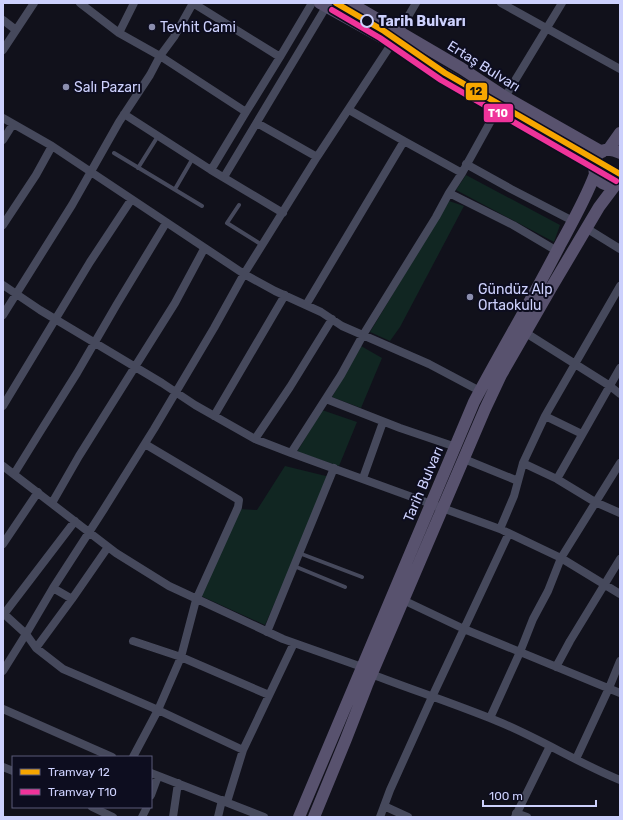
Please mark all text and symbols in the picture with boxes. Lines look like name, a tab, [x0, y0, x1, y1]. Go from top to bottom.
place label: Tarih Bulvarı	[378, 13, 466, 30]
marker: Tarih Bulvarı	[360, 14, 374, 28]
place label: Tevhit Cami	[160, 19, 236, 36]
marker: Tevhit Cami	[147, 22, 157, 32]
street label: Ertaş Bulvarı	[444, 37, 523, 96]
place label: Salı Pazarı	[74, 79, 141, 96]
marker: Salı Pazarı	[61, 82, 71, 92]
line badge: 12	[465, 82, 488, 101]
text: 12	[470, 85, 482, 98]
line badge: T10	[483, 103, 514, 123]
text: T10	[488, 107, 508, 120]
place label: Gündüz Alp Ortaokulu	[478, 281, 553, 314]
marker: Gündüz Alp Ortaokulu	[465, 292, 475, 302]
street label: Tarih Bulvarı	[400, 444, 447, 524]
legend	[12, 756, 152, 808]
text: Tramvay 12	[48, 765, 110, 779]
scale bar	[483, 782, 596, 808]
text: Tramvay T10	[48, 785, 117, 799]
text: 100 m	[489, 789, 523, 803]

